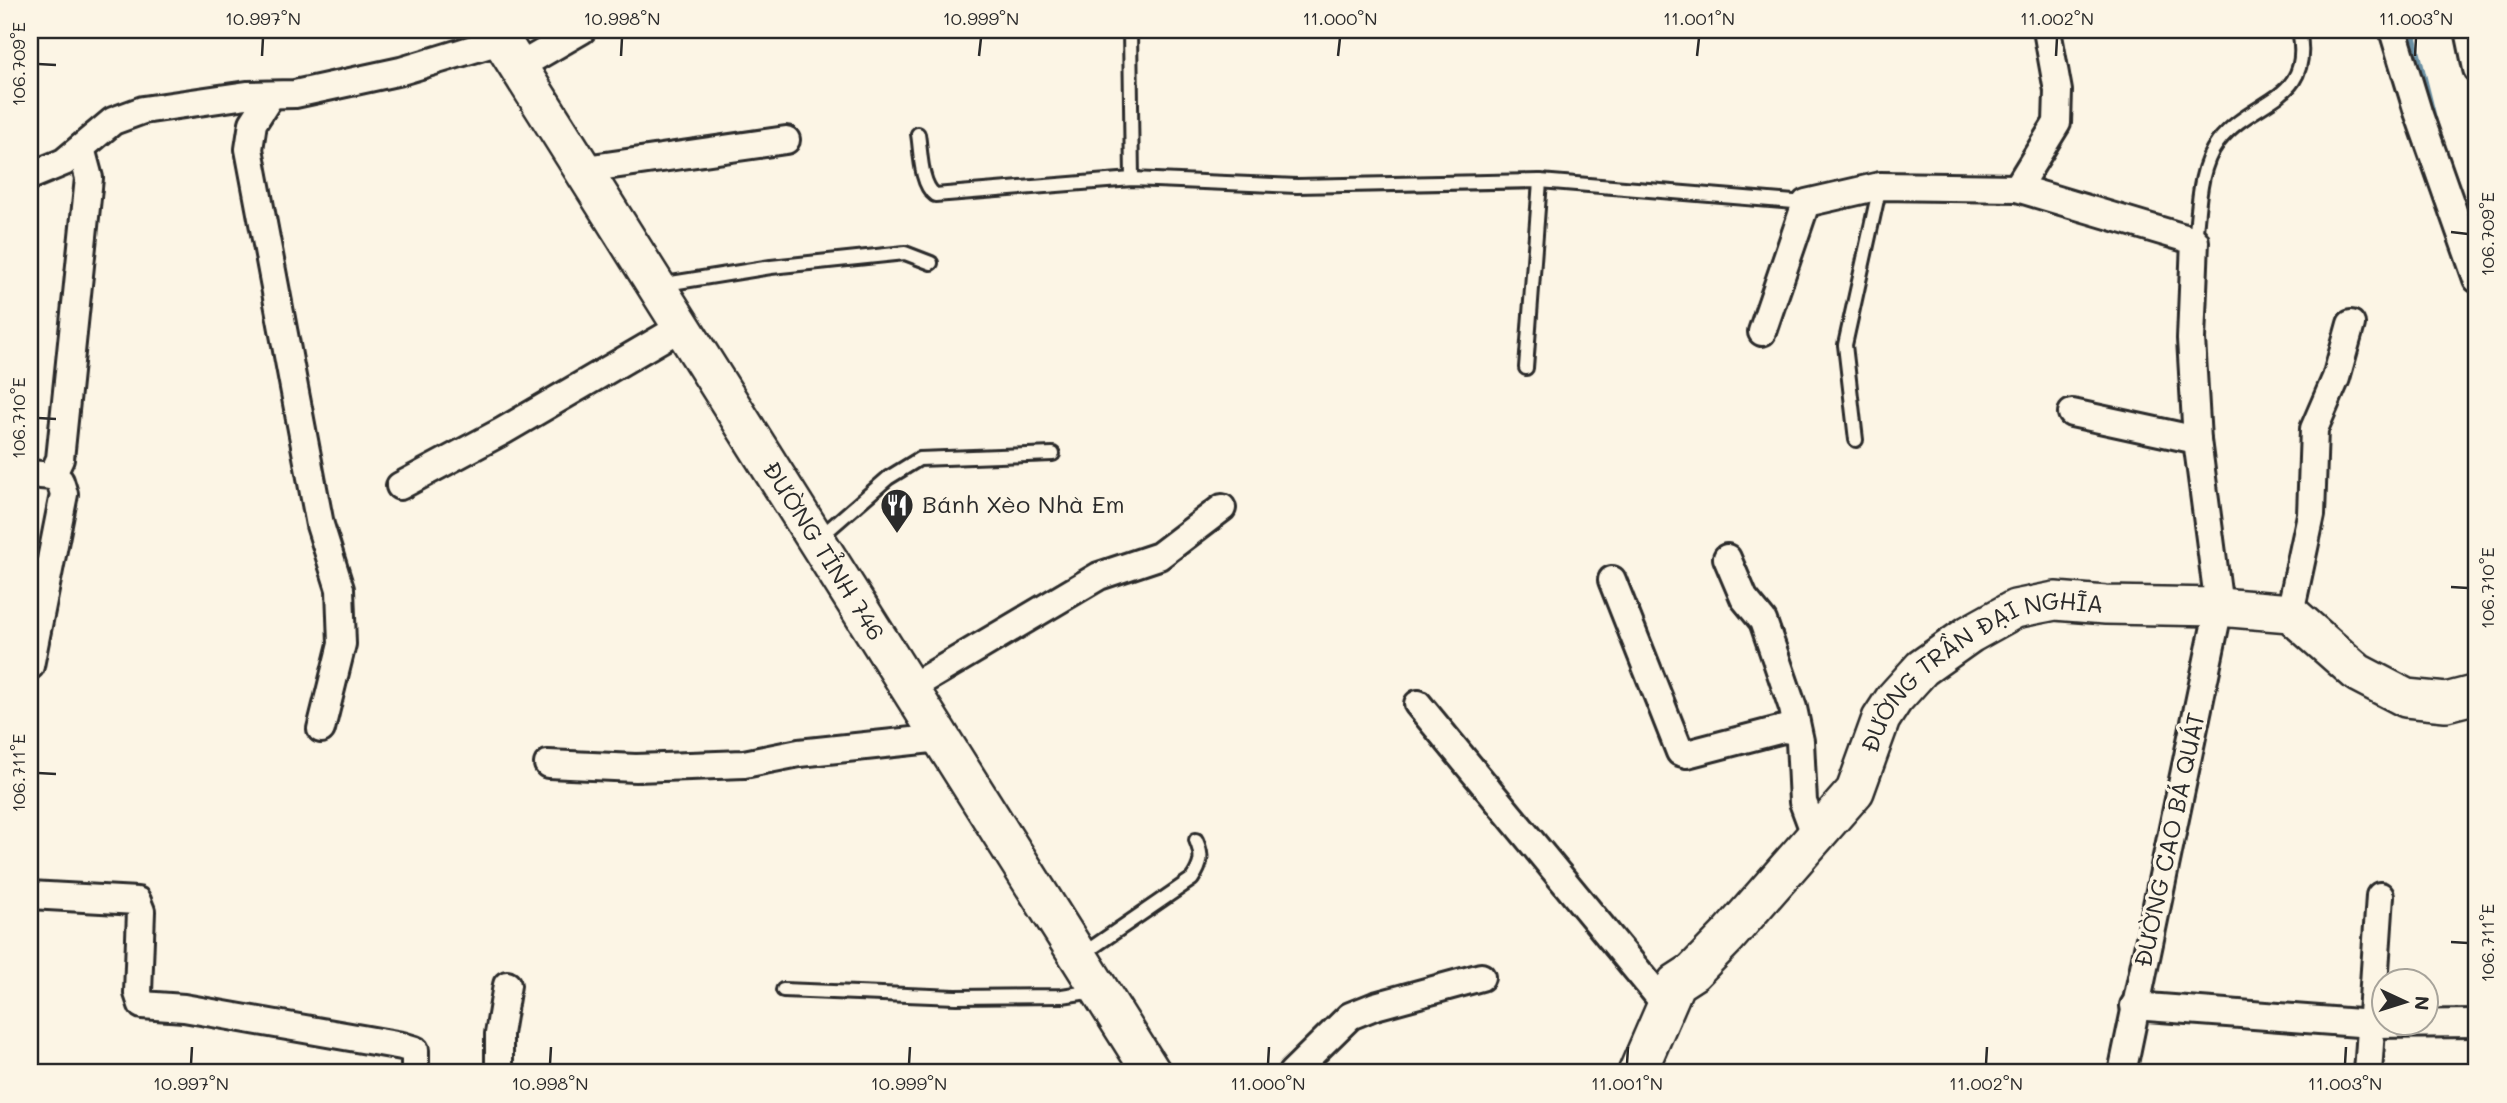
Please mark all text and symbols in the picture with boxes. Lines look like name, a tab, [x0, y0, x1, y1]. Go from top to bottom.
text: 10.997°N	[225, 6, 301, 30]
text: 10.998°N	[584, 6, 660, 30]
text: 10.999°N	[943, 6, 1019, 30]
text: 11.000°N	[1303, 6, 1377, 30]
text: 11.001°N	[1663, 6, 1735, 30]
text: 11.002°N	[2020, 6, 2094, 30]
text: 11.003°N	[2379, 6, 2453, 30]
text: 106.709°E	[6, 22, 30, 106]
text: 106.709°E	[2475, 192, 2499, 276]
text: 106.710°E	[6, 377, 30, 459]
street label: ĐƯỜNG TỈNH 746	[757, 455, 893, 646]
restaurant icon: Bánh Xèo Nhà Em	[878, 486, 916, 535]
place label: Bánh Xèo Nhà Em	[922, 488, 1125, 519]
text: 106.710°E	[2475, 547, 2499, 629]
street label: ĐƯỜNG TRẦN ĐẠI NGHĨA	[1853, 583, 2105, 757]
street label: ĐƯỜNG CAO BÁ QUÁT	[2126, 710, 2211, 970]
text: 106.711°E	[6, 734, 30, 812]
text: 106.711°E	[2475, 904, 2499, 982]
north arrow	[2370, 967, 2440, 1036]
text: N	[2409, 995, 2435, 1011]
text: 10.997°N	[153, 1071, 229, 1095]
text: 10.998°N	[512, 1071, 588, 1095]
text: 10.999°N	[871, 1071, 947, 1095]
text: 11.000°N	[1231, 1071, 1305, 1095]
text: 11.001°N	[1591, 1071, 1663, 1095]
text: 11.002°N	[1949, 1071, 2023, 1095]
text: 11.003°N	[2308, 1071, 2382, 1095]

